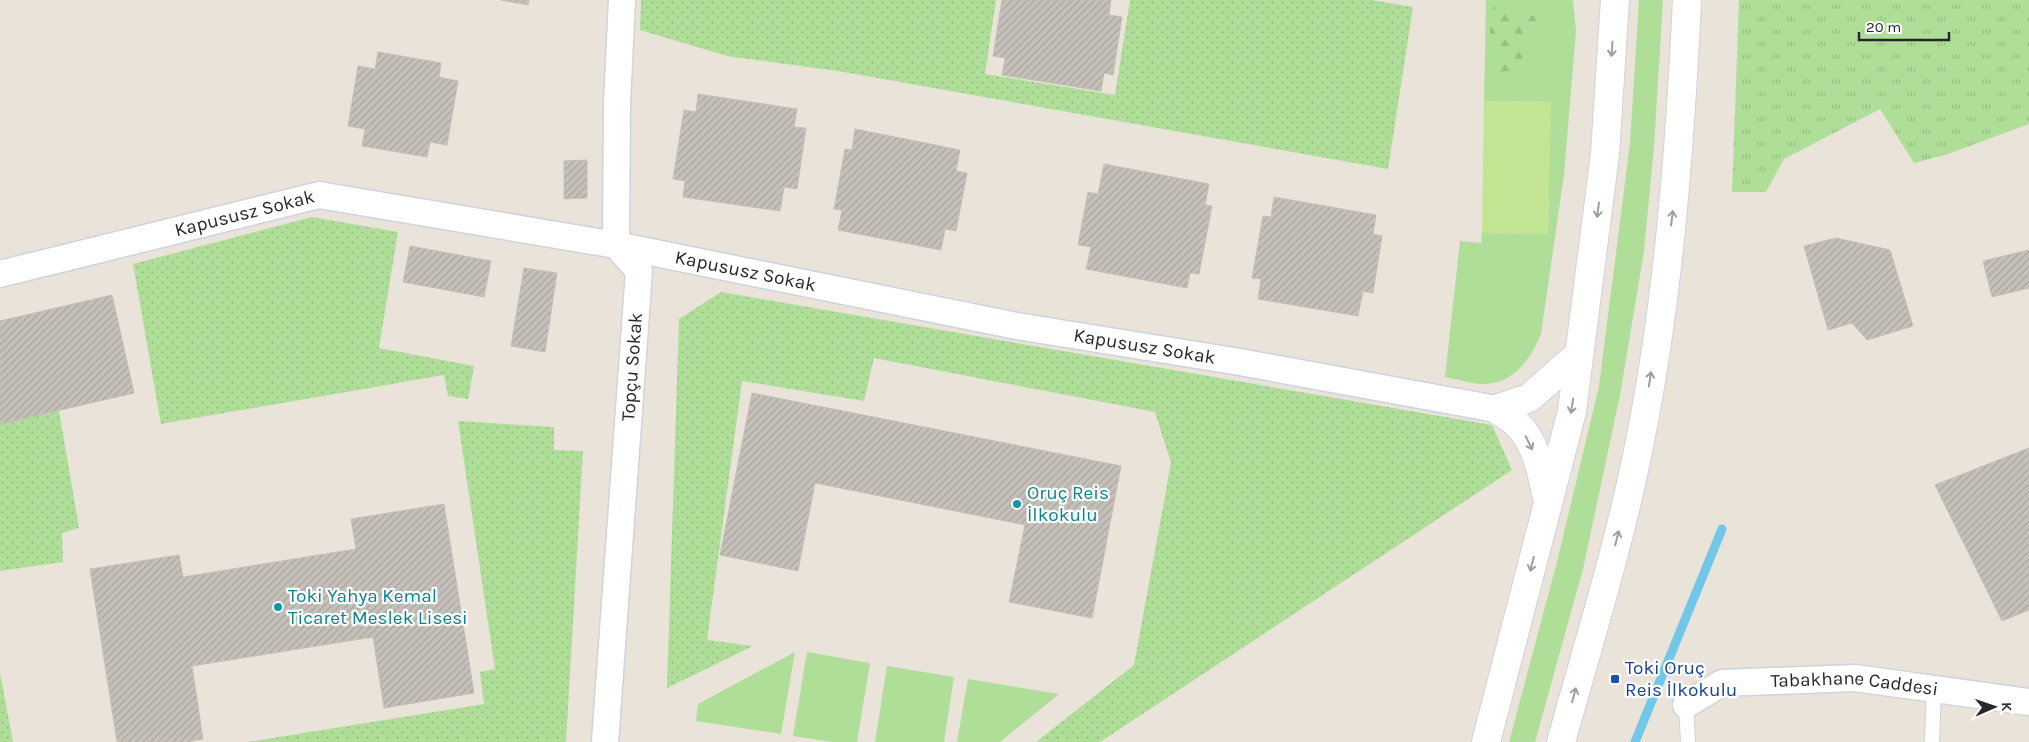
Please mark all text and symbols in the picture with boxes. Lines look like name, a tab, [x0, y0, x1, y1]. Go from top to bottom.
scale bar	[1859, 10, 1949, 42]
text: 20 m	[1866, 18, 1901, 36]
one-way arrow	[1607, 40, 1616, 56]
street label: Kapususz Sokak	[172, 185, 317, 241]
one-way arrow	[1592, 202, 1602, 218]
one-way arrow	[1667, 211, 1677, 227]
street label: Kapususz Sokak	[673, 246, 818, 296]
street label: Topçu Sokak	[617, 311, 647, 422]
street label: Kapususz Sokak	[1072, 324, 1217, 369]
one-way arrow	[1646, 372, 1656, 388]
one-way arrow	[1567, 398, 1577, 414]
one-way arrow	[1525, 435, 1534, 450]
place label: Oruç Reis İlkokulu	[1027, 482, 1109, 526]
marker: Oruç Reis İlkokulu	[1011, 498, 1023, 510]
one-way arrow	[1613, 531, 1622, 547]
one-way arrow	[1526, 555, 1536, 571]
place label: Toki Yahya Kemal Ticaret Meslek Lisesi	[288, 585, 468, 629]
marker: Toki Yahya Kemal Ticaret Meslek Lisesi	[272, 601, 284, 613]
place label: Toki Oruç Reis İlkokulu	[1625, 657, 1737, 701]
street label: Tabakhane Caddesi	[1770, 667, 1940, 700]
marker: Toki Oruç Reis İlkokulu	[1609, 673, 1621, 685]
north arrow	[1969, 682, 2019, 732]
one-way arrow	[1570, 687, 1579, 703]
text: K	[1998, 702, 2015, 712]

